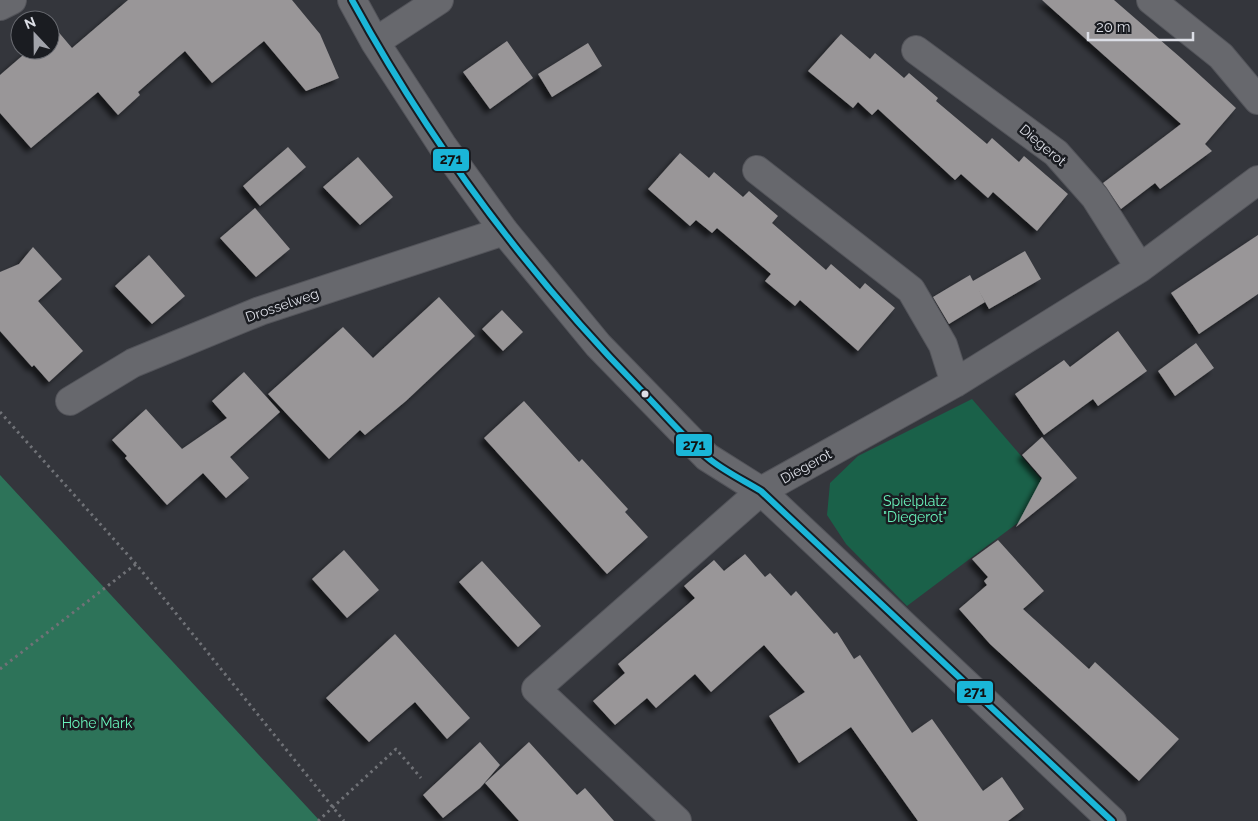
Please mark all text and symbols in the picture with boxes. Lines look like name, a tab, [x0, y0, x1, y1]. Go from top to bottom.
north arrow	[10, 10, 60, 60]
scale bar	[1088, 10, 1193, 42]
text: N	[22, 14, 38, 32]
text: 20 m	[1096, 18, 1131, 36]
street label: Diegerot	[1016, 121, 1070, 169]
line badge: 271	[432, 148, 470, 172]
text: 271	[440, 151, 462, 167]
street label: Drosselweg	[243, 285, 321, 325]
unlabelled marker	[640, 389, 650, 399]
line badge: 271	[675, 433, 713, 457]
text: 271	[683, 437, 705, 453]
street label: Diegerot	[778, 445, 835, 487]
park label: Spielplatz "Diegerot"	[883, 493, 947, 525]
line badge: 271	[956, 680, 994, 704]
text: 271	[964, 684, 986, 700]
park label: Hohe Mark	[62, 715, 133, 731]

